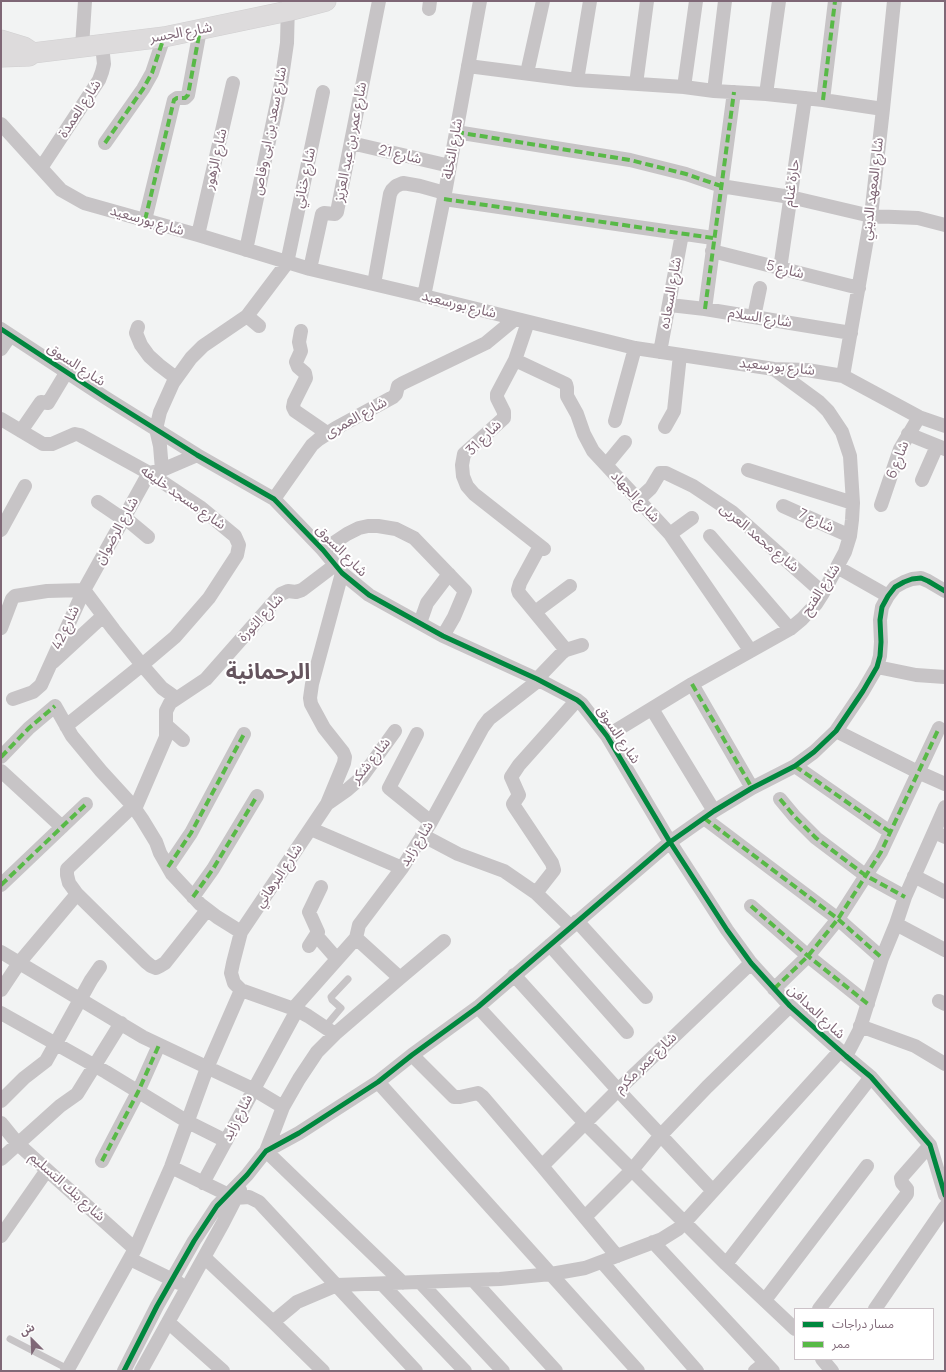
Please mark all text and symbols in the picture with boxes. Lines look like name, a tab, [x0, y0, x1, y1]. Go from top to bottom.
street label: شارع الجسر	[148, 19, 214, 47]
street label: شارع سعد بن ابى وقاص	[249, 65, 291, 197]
street label: شارع العمدة	[55, 77, 105, 141]
street label: شارع عمر بن عبد العزيز	[331, 81, 371, 203]
street label: شارع النخلة	[439, 117, 467, 181]
street label: شارع الزهور	[201, 127, 231, 191]
street label: شارع المعهد الديني	[858, 137, 888, 241]
street label: شارع 21	[377, 142, 423, 168]
street label: شارع خناني	[290, 146, 320, 210]
street label: حارة غنام	[780, 158, 804, 208]
street label: شارع بورسعيد	[108, 202, 186, 240]
street label: شارع السعاده	[656, 256, 686, 330]
street label: شارع 5	[764, 257, 806, 283]
street label: شارع بورسعيد	[420, 288, 498, 322]
street label: شارع السلام	[727, 305, 793, 331]
street label: شارع السوق	[44, 340, 108, 390]
street label: شارع بورسعيد	[738, 355, 816, 379]
street label: شارع العمرى	[322, 394, 390, 442]
street label: شارع 31	[463, 417, 505, 459]
street label: شارع 6	[883, 439, 913, 481]
street label: شارع مسجد خليفه	[137, 462, 229, 534]
street label: شارع الجهاد	[607, 468, 663, 526]
street label: شارع الرضوان	[92, 494, 142, 568]
street label: شارع محمد العربى	[716, 500, 802, 576]
street label: شارع 7	[796, 506, 836, 536]
street label: شارع السوق	[312, 522, 370, 580]
street label: شارع الفتح	[798, 561, 844, 619]
street label: شارع الثورة	[235, 591, 287, 645]
street label: شارع 42	[49, 603, 83, 653]
district label: الرحمانية	[226, 660, 310, 686]
street label: شارع السوق	[592, 703, 644, 767]
street label: شارع شكر	[348, 735, 394, 787]
street label: شارع زايد	[397, 818, 437, 870]
street label: شارع البرهاني	[252, 841, 306, 911]
street label: شارع المدافن	[784, 981, 848, 1043]
street label: شارع عمر مكرم	[611, 1029, 681, 1097]
street label: شارع زايد	[219, 1092, 257, 1144]
street label: شارع بنك التسليم	[26, 1149, 108, 1225]
legend	[794, 1308, 934, 1360]
text: مسار دراجات	[832, 1315, 894, 1332]
text: ش	[17, 1319, 37, 1339]
north arrow	[12, 1320, 52, 1360]
text: ممر	[832, 1335, 850, 1352]

